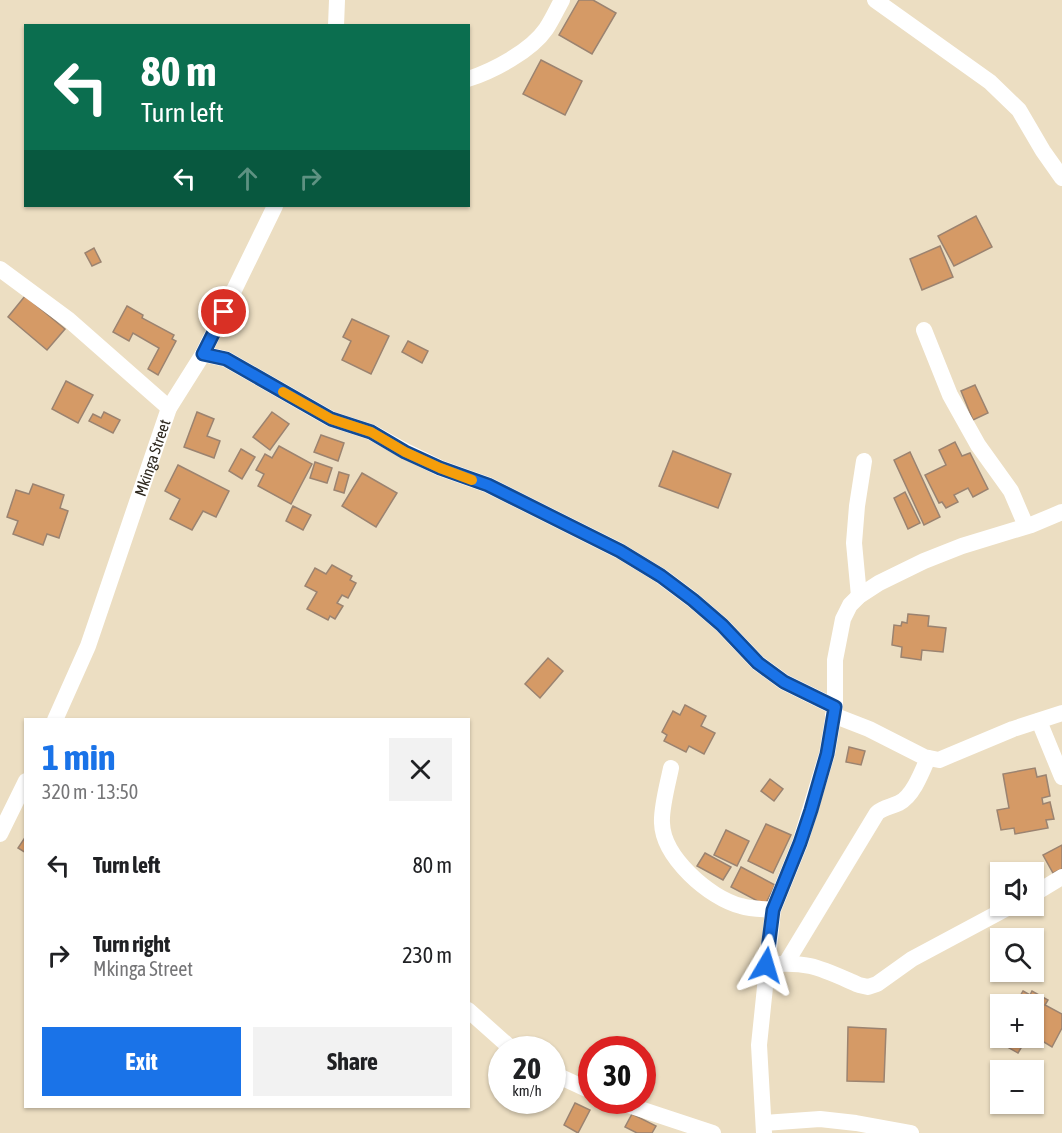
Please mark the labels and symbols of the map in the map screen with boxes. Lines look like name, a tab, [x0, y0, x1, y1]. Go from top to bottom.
pin	[198, 286, 249, 337]
street label: Mkinga Street	[131, 416, 174, 498]
position arrow	[734, 933, 798, 997]
speed limit sign: 30	[578, 1036, 656, 1114]

